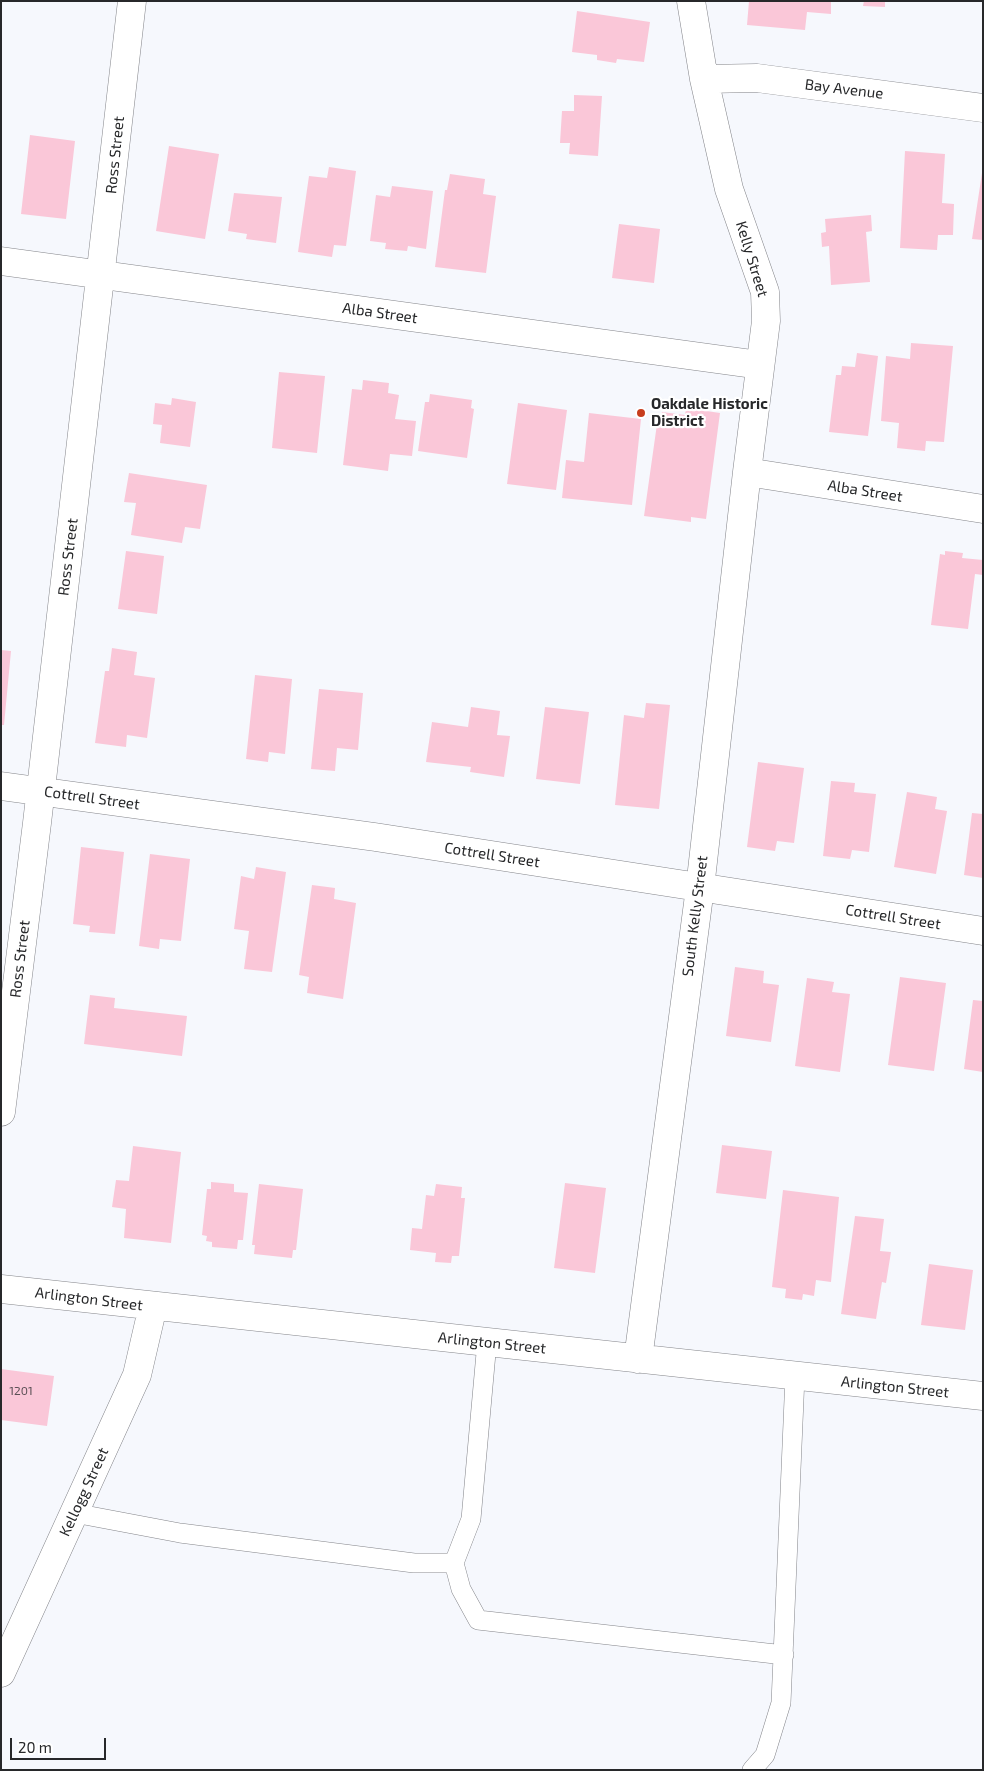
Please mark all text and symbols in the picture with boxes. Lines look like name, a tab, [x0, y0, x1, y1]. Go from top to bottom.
street label: Bay Avenue	[804, 75, 884, 103]
street label: Ross Street	[102, 115, 128, 195]
street label: Kelly Street	[732, 219, 772, 299]
street label: Alba Street	[341, 299, 419, 327]
place label: Oakdale Historic District	[651, 395, 768, 430]
marker: Oakdale Historic District	[635, 407, 647, 419]
street label: Alba Street	[826, 476, 904, 506]
street label: Ross Street	[54, 517, 82, 597]
street label: Cottrell Street	[43, 782, 141, 814]
street label: Cottrell Street	[443, 839, 541, 871]
street label: South Kelly Street	[679, 855, 711, 977]
street label: Cottrell Street	[844, 901, 942, 933]
street label: Ross Street	[6, 919, 34, 999]
street label: Arlington Street	[34, 1283, 144, 1315]
street label: Arlington Street	[437, 1328, 547, 1358]
street label: Arlington Street	[840, 1372, 950, 1402]
house number: 1201	[9, 1384, 33, 1398]
street label: Kellogg Street	[56, 1445, 112, 1539]
scale bar	[12, 1728, 109, 1760]
text: 20 m	[18, 1738, 52, 1756]

